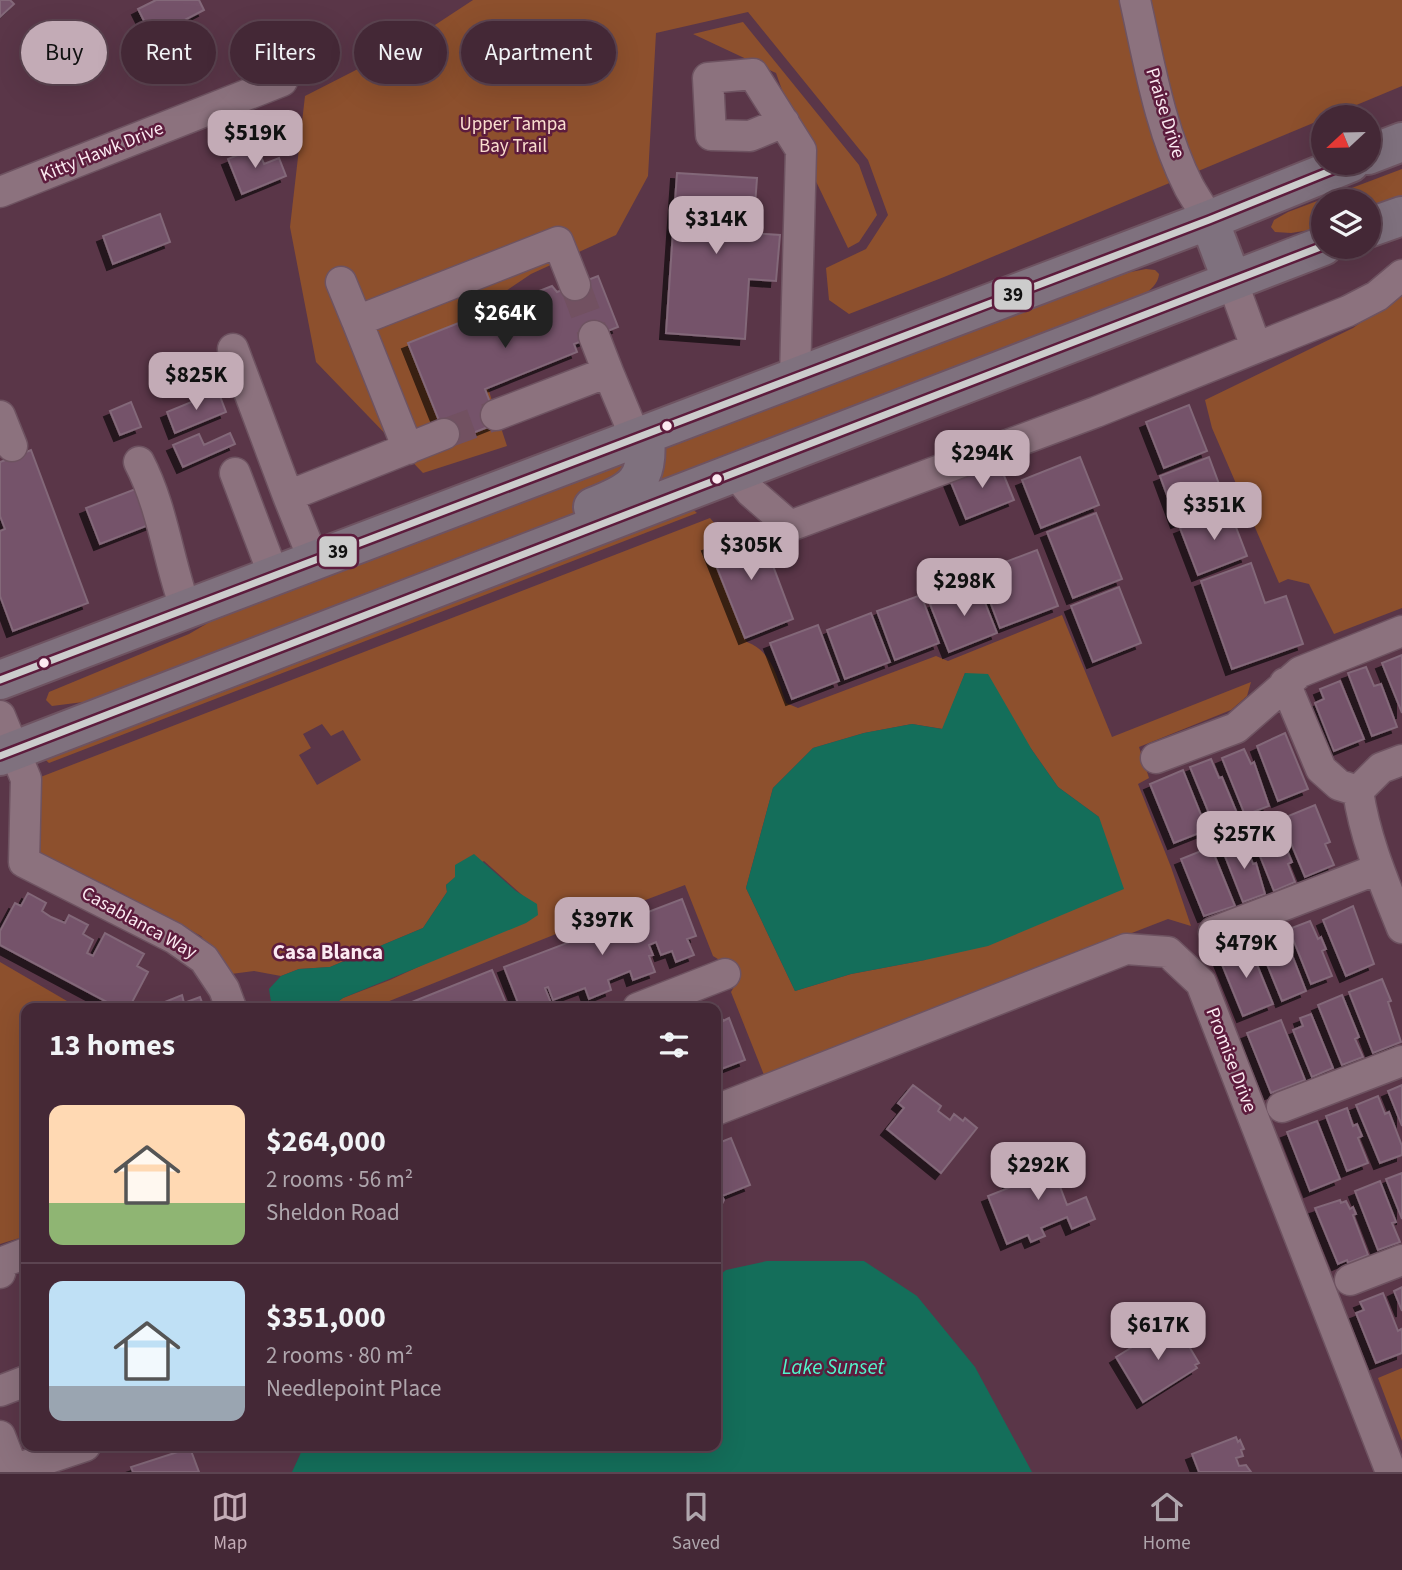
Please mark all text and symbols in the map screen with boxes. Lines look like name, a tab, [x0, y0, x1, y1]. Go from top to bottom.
chip: Buy	[21, 21, 107, 84]
chip: Rent	[121, 21, 216, 84]
chip: Filters	[230, 21, 340, 84]
chip: New	[354, 21, 447, 84]
chip: Apartment	[461, 21, 616, 84]
street label: Praise Drive	[1138, 64, 1192, 162]
north arrow	[1311, 105, 1381, 175]
map controls	[1311, 105, 1381, 259]
pin: $519K	[206, 110, 304, 170]
park label: Upper Tampa Bay Trail	[459, 111, 567, 160]
street label: Kitty Hawk Drive	[36, 115, 168, 189]
text: $519K	[224, 116, 286, 149]
button: layers	[1311, 189, 1381, 259]
pin: $314K	[667, 196, 765, 256]
text: $314K	[685, 202, 747, 235]
line badge: 39	[993, 278, 1033, 311]
text: 39	[1003, 282, 1023, 309]
pin: $264K	[456, 290, 554, 350]
text: $264K	[474, 296, 536, 329]
pin: $825K	[147, 352, 245, 412]
text: $825K	[165, 358, 227, 391]
unlabelled marker	[660, 419, 674, 433]
pin: $294K	[933, 430, 1031, 490]
text: $294K	[951, 436, 1013, 469]
unlabelled marker	[710, 472, 724, 486]
pin: $351K	[1165, 482, 1263, 542]
text: $351K	[1183, 488, 1245, 521]
pin: $305K	[702, 522, 800, 582]
text: $305K	[720, 528, 782, 561]
line badge: 39	[318, 535, 358, 568]
text: 39	[328, 539, 348, 566]
pin: $298K	[915, 558, 1013, 618]
text: $298K	[933, 564, 995, 597]
unlabelled marker	[37, 656, 51, 670]
pin: $257K	[1195, 812, 1293, 871]
text: $257K	[1213, 817, 1275, 850]
street label: Casablanca Way	[76, 880, 202, 966]
pin: $397K	[553, 898, 651, 957]
text: $397K	[571, 903, 633, 936]
pin: $479K	[1197, 920, 1295, 980]
text: $479K	[1215, 926, 1277, 959]
district label: Casa Blanca	[273, 937, 383, 967]
street label: Promise Drive	[1199, 1004, 1263, 1116]
text: 13 homes	[49, 1024, 175, 1067]
icon: filters	[655, 1026, 693, 1064]
text: $264,000	[266, 1120, 386, 1163]
icon: home	[105, 1133, 189, 1217]
pin: $292K	[989, 1142, 1087, 1202]
text: $292K	[1007, 1148, 1069, 1181]
text: 2 rooms · 56 m²	[266, 1163, 413, 1196]
text: Sheldon Road	[266, 1196, 400, 1229]
text: $351,000	[266, 1296, 386, 1339]
pin: $617K	[1109, 1302, 1207, 1362]
text: $617K	[1127, 1308, 1189, 1341]
icon: home	[105, 1309, 189, 1393]
text: 2 rooms · 80 m²	[266, 1339, 413, 1372]
water label: Lake Sunset	[782, 1352, 885, 1382]
text: Needlepoint Place	[266, 1372, 441, 1405]
tab: Map	[211, 1488, 249, 1557]
tab: Saved	[672, 1488, 720, 1557]
tab: Home	[1143, 1488, 1191, 1557]

